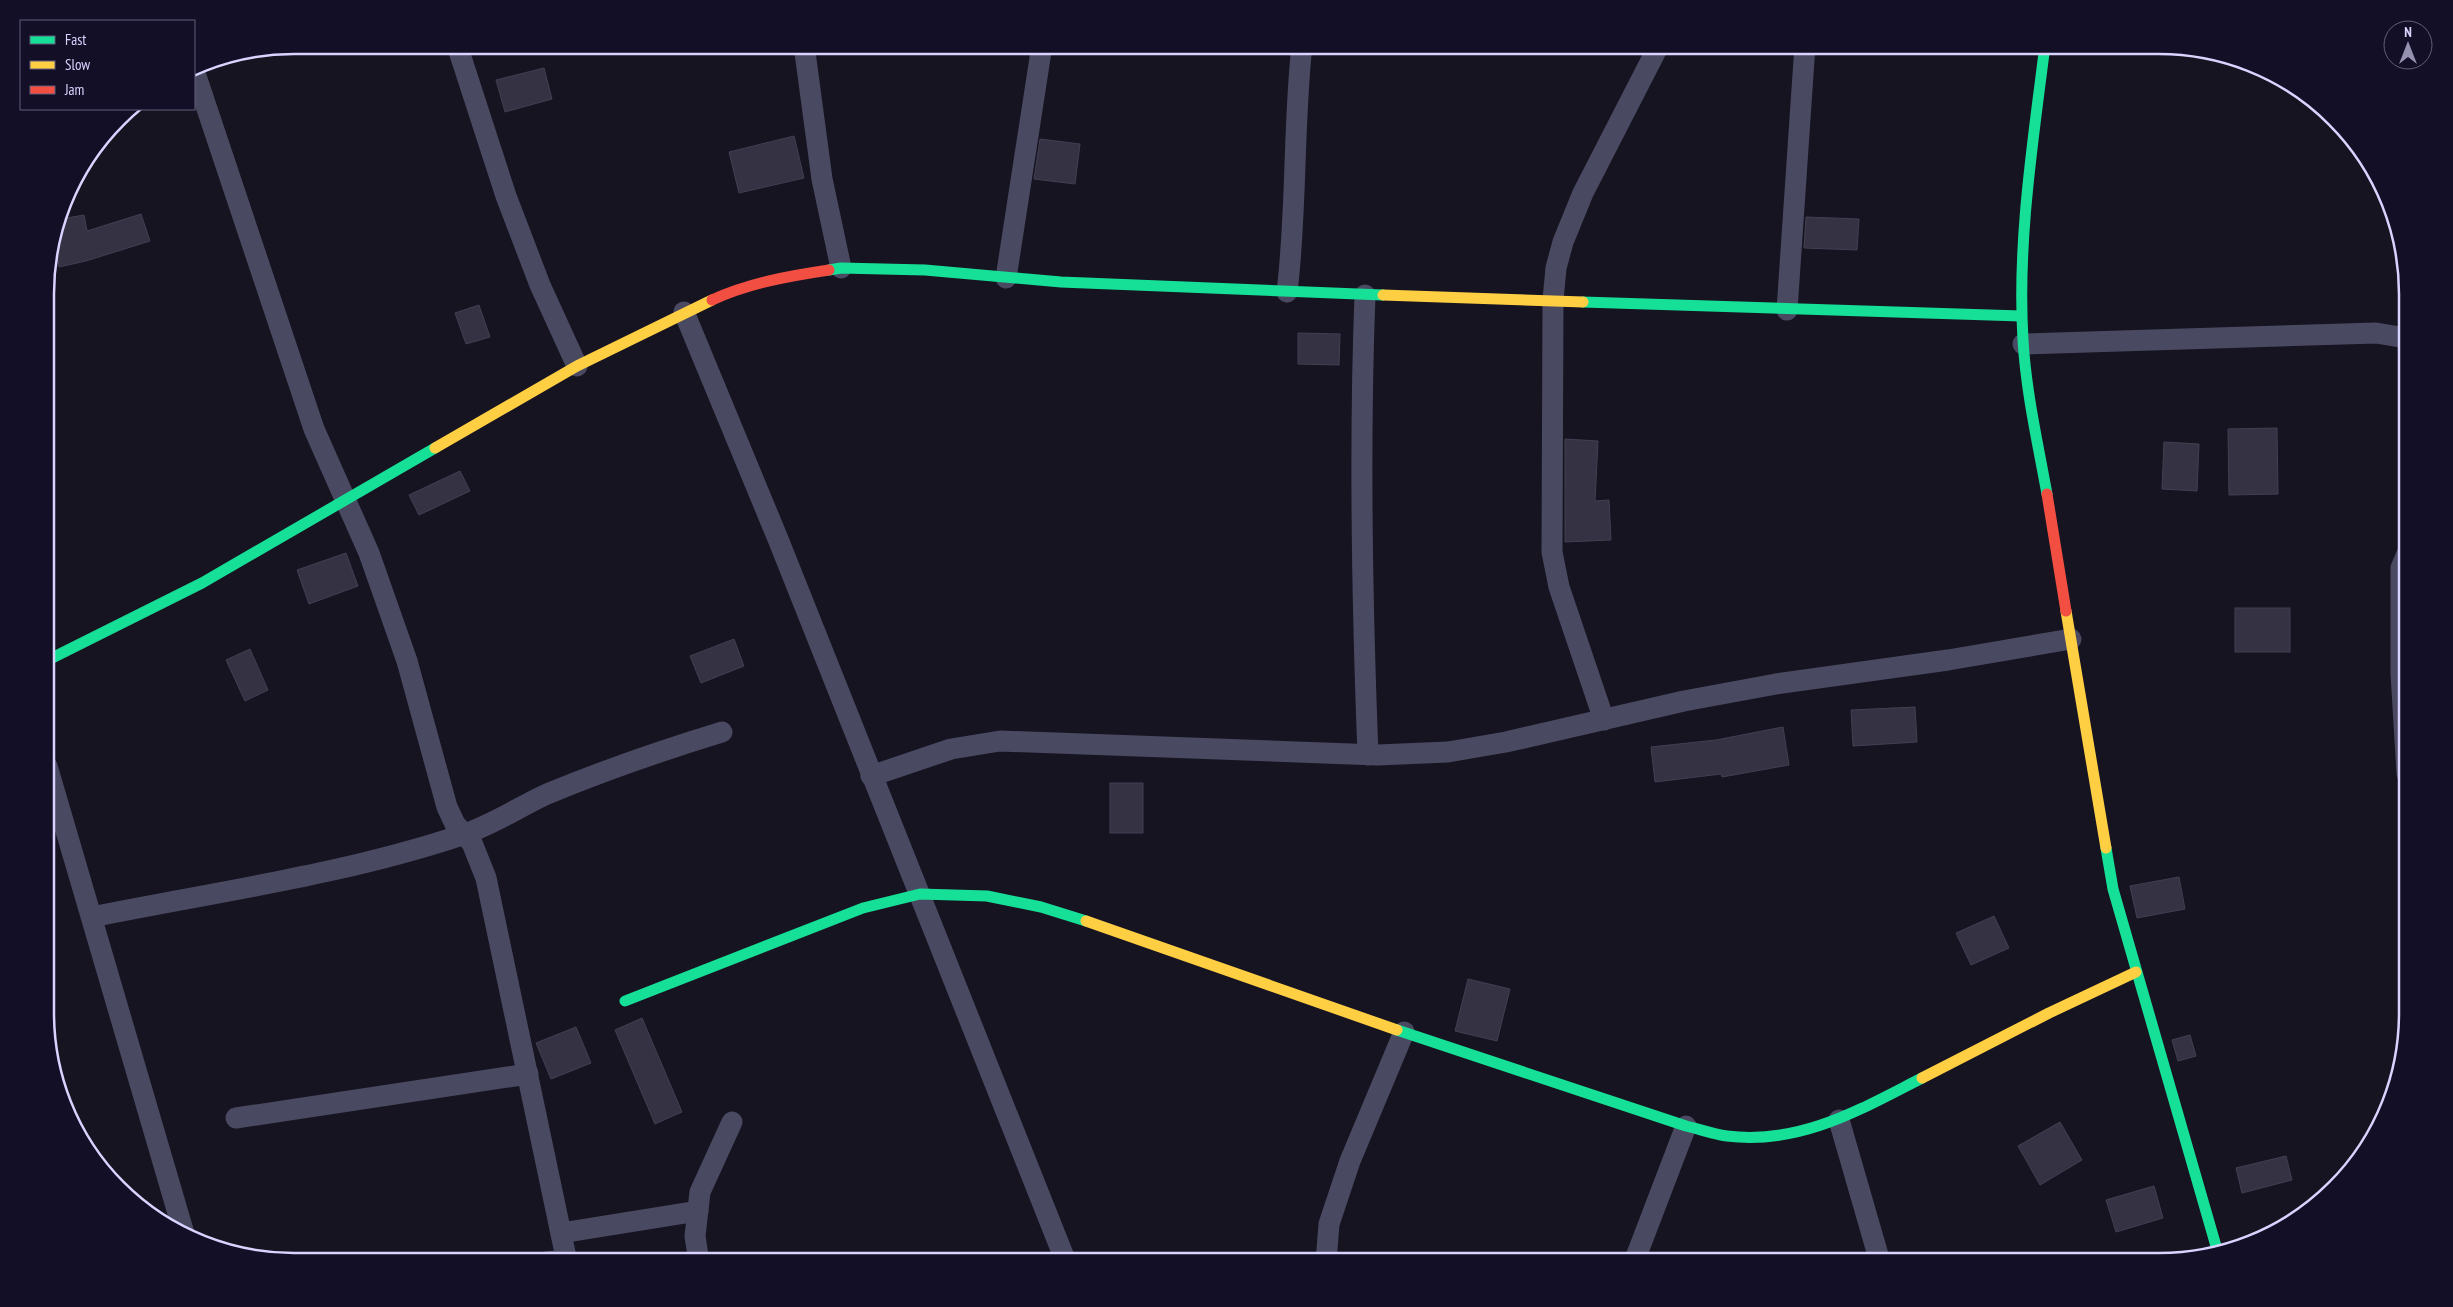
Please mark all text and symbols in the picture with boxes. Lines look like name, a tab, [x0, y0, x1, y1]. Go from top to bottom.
legend	[20, 20, 195, 110]
north arrow	[2383, 20, 2433, 70]
text: N	[2404, 23, 2412, 41]
text: Fast	[65, 30, 86, 49]
text: Slow	[65, 55, 90, 74]
text: Jam	[64, 80, 84, 99]

